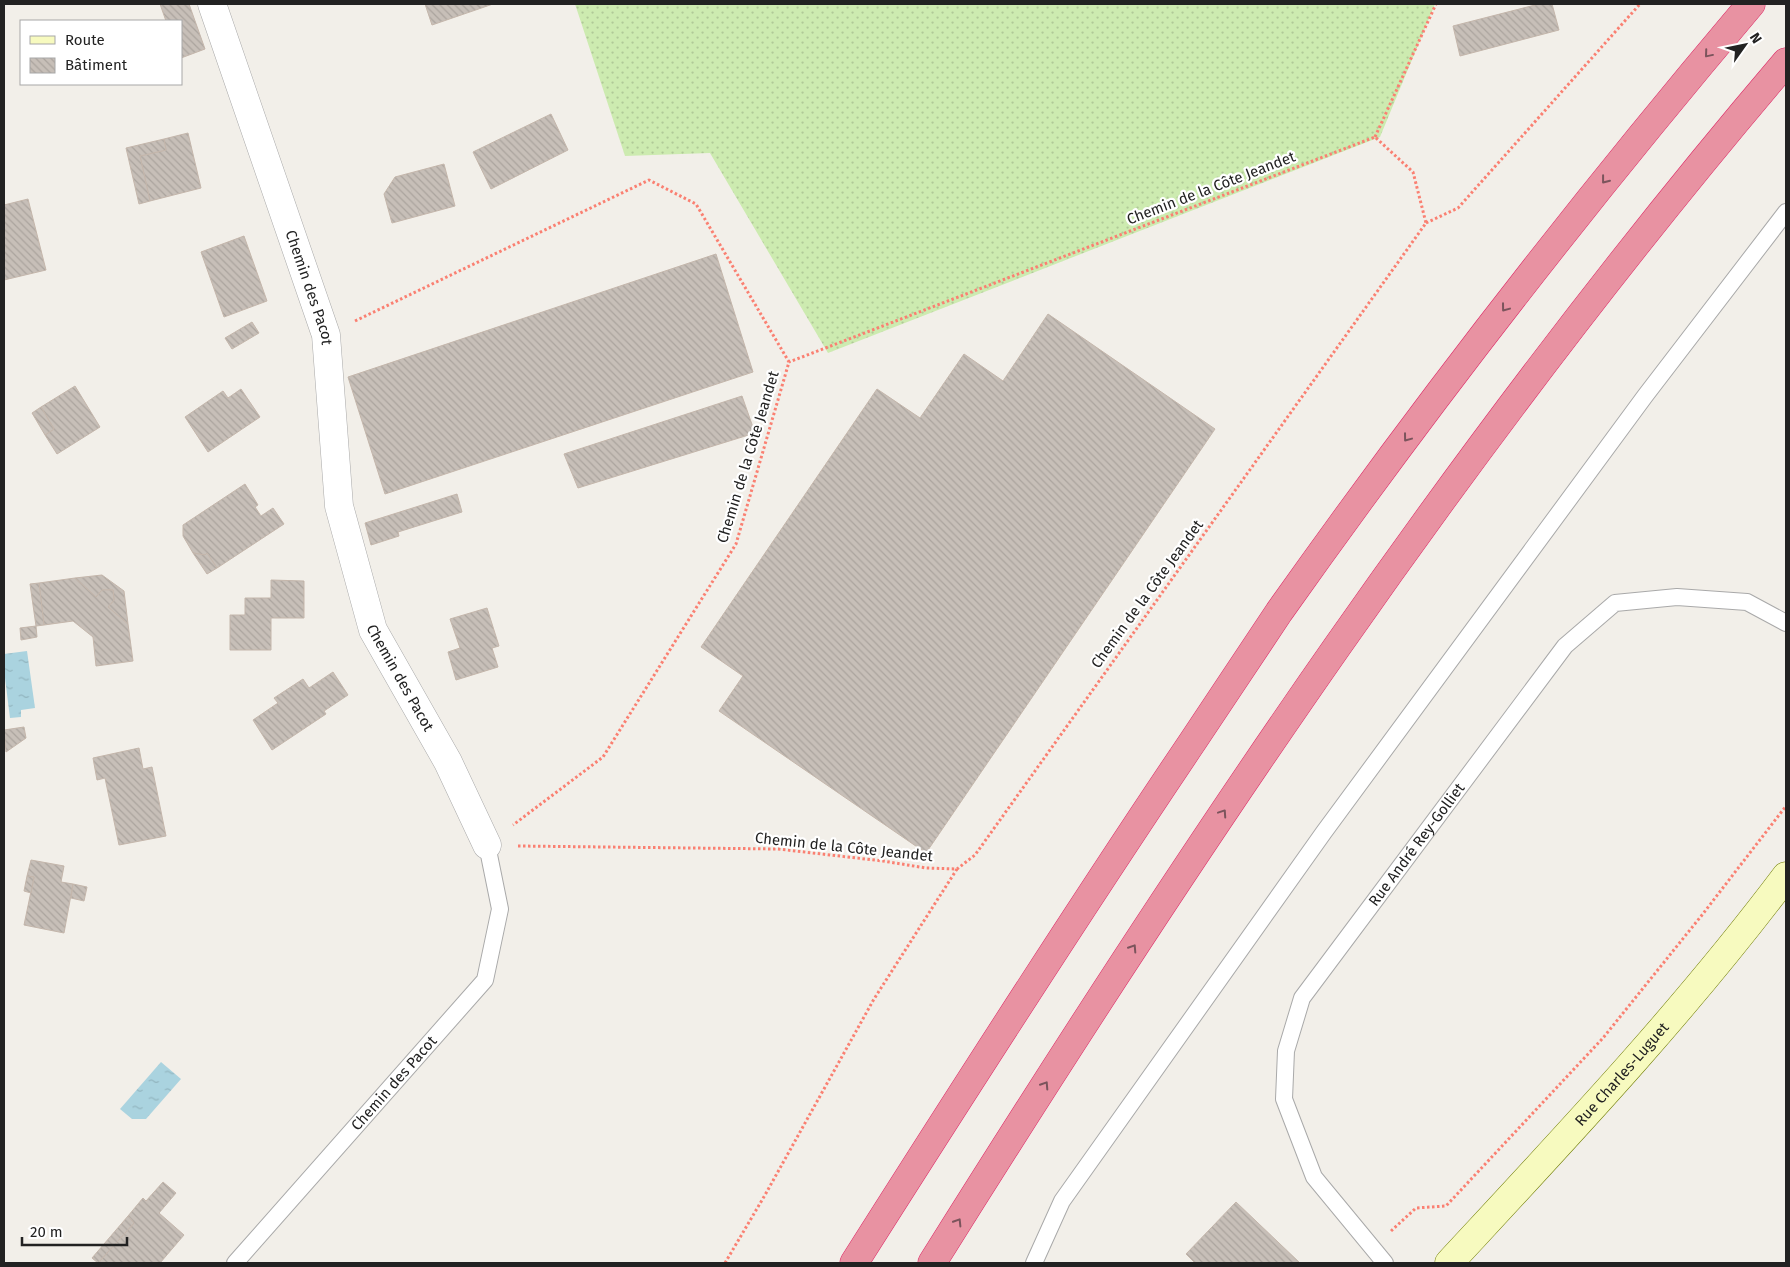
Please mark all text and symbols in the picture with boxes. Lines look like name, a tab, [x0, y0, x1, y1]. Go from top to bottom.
legend	[20, 20, 182, 85]
north arrow	[1720, 20, 1770, 70]
text: N	[1746, 30, 1765, 47]
text: Route	[65, 31, 105, 49]
one-way arrow	[1704, 49, 1713, 58]
text: Bâtiment	[65, 56, 128, 74]
street label: Chemin de la Côte Jeandet	[1124, 147, 1298, 228]
one-way arrow	[1602, 174, 1610, 183]
street label: Chemin des Pacot	[282, 228, 336, 346]
one-way arrow	[1502, 302, 1510, 311]
street label: Chemin de la Côte Jeandet	[713, 368, 783, 545]
one-way arrow	[1404, 432, 1413, 442]
street label: Chemin de la Côte Jeandet	[1087, 516, 1207, 672]
street label: Chemin des Pacot	[363, 622, 438, 735]
street label: Rue André Rey-Golliet	[1365, 779, 1469, 910]
one-way arrow	[1217, 809, 1227, 818]
street label: Chemin de la Côte Jeandet	[754, 829, 935, 865]
one-way arrow	[1127, 945, 1137, 954]
street label: Rue Charles-Luguet	[1571, 1018, 1673, 1130]
street label: Chemin des Pacot	[347, 1032, 441, 1134]
one-way arrow	[1039, 1081, 1049, 1090]
scale bar	[22, 1214, 128, 1246]
one-way arrow	[952, 1218, 962, 1227]
text: 20 m	[30, 1223, 63, 1241]

